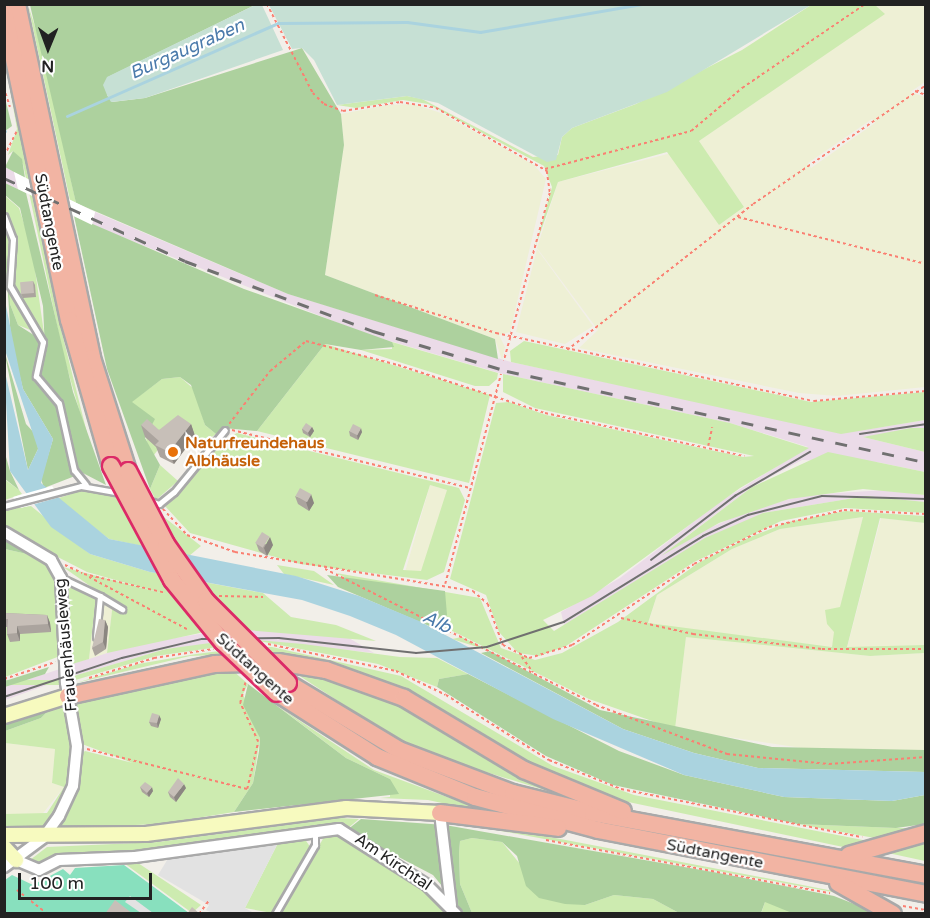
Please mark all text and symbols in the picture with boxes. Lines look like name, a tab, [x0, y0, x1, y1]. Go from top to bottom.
water label: Burgaugraben	[126, 14, 248, 84]
north arrow	[18, 18, 78, 78]
text: N	[41, 56, 54, 76]
street label: Südtangente	[30, 172, 68, 272]
place label: Naturfreundehaus Albhäusle	[185, 433, 324, 471]
marker: Naturfreundehaus Albhäusle	[166, 445, 180, 459]
street label: Frauenhäusleweg	[51, 578, 81, 712]
water label: Alb	[419, 606, 455, 638]
street label: Südtangente	[212, 629, 298, 709]
street label: Am Kirchtal	[351, 829, 435, 895]
street label: Südtangente	[665, 835, 765, 873]
scale bar	[21, 861, 154, 899]
text: 100 m	[29, 872, 84, 894]

